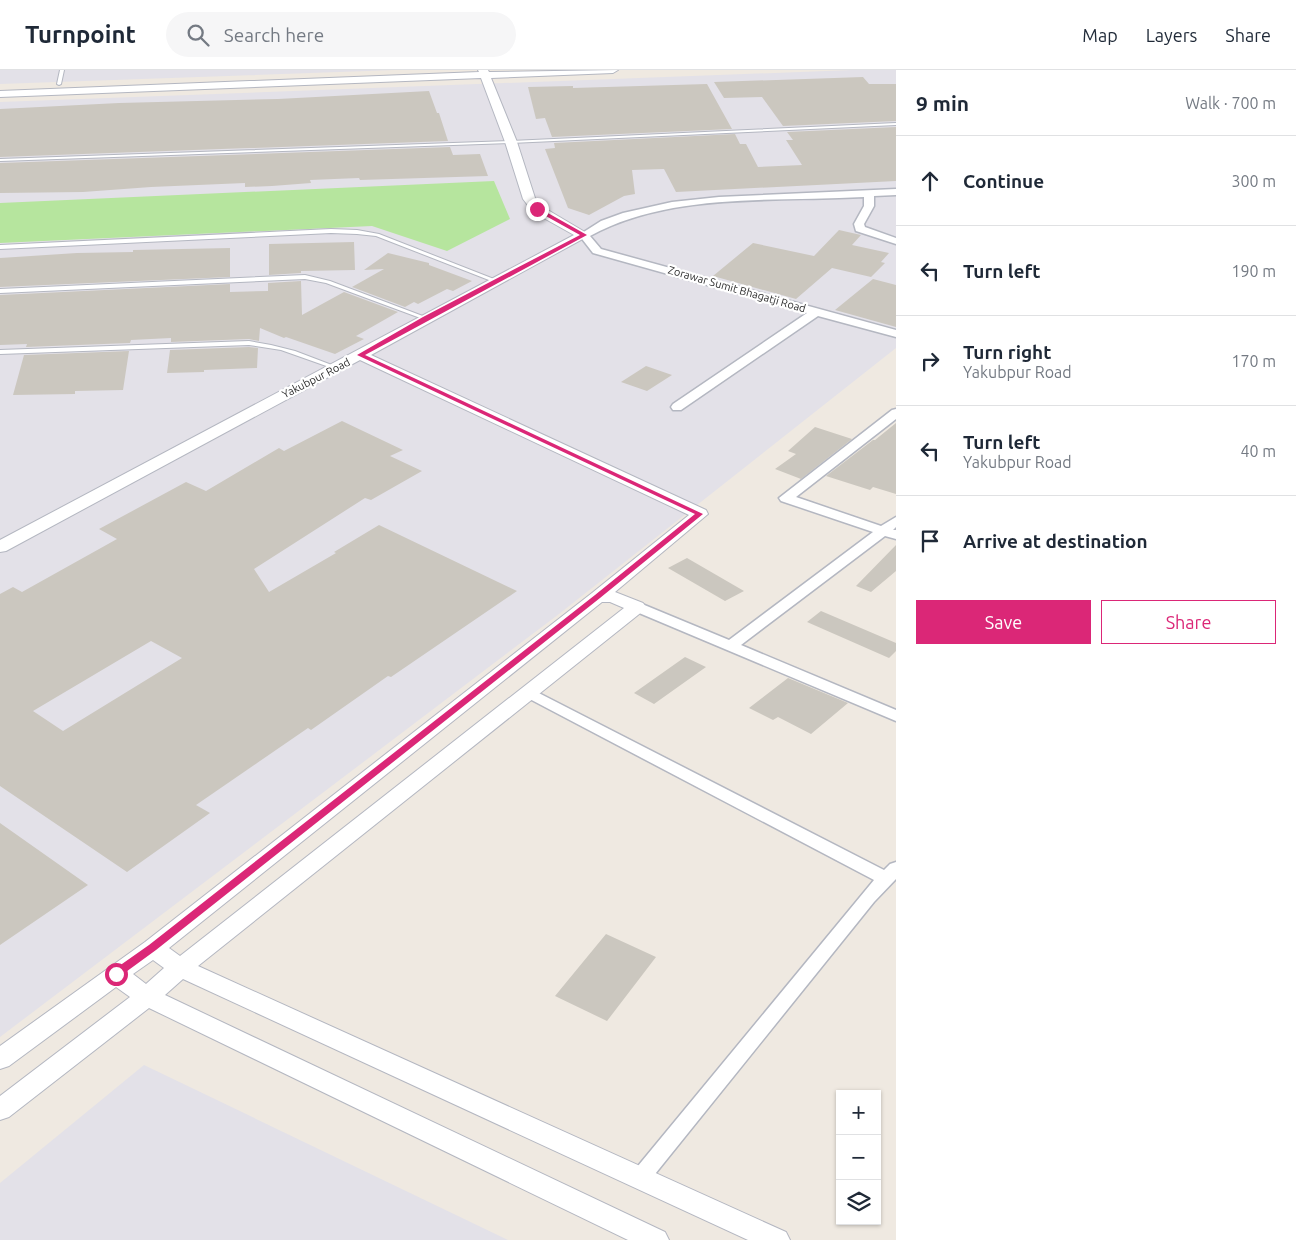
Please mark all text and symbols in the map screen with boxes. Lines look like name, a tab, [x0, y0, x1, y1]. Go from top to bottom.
search box	[166, 12, 516, 57]
text: Turnpoint	[25, 21, 136, 48]
icon: search	[184, 21, 212, 49]
text: Search here	[224, 24, 324, 46]
text: Map	[1082, 25, 1118, 45]
text: Layers	[1146, 25, 1197, 45]
text: Share	[1225, 25, 1271, 45]
text: 9 min	[916, 91, 969, 115]
text: Walk · 700 m	[1185, 94, 1276, 112]
icon: ahead	[916, 167, 944, 195]
text: Continue	[963, 170, 1044, 192]
text: 300 m	[1231, 172, 1276, 190]
route end	[526, 198, 549, 221]
icon: left	[916, 257, 944, 285]
text: Turn left	[963, 260, 1041, 282]
text: 190 m	[1231, 262, 1276, 280]
street label: Zorawar Sumit Bhagatji Road	[667, 264, 807, 314]
text: Turn right	[963, 341, 1051, 363]
icon: right	[916, 347, 944, 375]
text: 170 m	[1231, 352, 1276, 370]
street label: Yakubpur Road	[280, 356, 352, 400]
text: Yakubpur Road	[963, 363, 1072, 381]
text: Turn left	[963, 431, 1041, 453]
icon: left	[916, 437, 944, 465]
text: 40 m	[1240, 442, 1276, 460]
text: Yakubpur Road	[963, 453, 1072, 471]
icon: arrive	[916, 527, 944, 555]
text: Arrive at destination	[963, 530, 1148, 552]
button: Save	[916, 600, 1091, 644]
button: Share	[1101, 600, 1276, 644]
route start	[105, 963, 128, 986]
map controls	[836, 1090, 881, 1225]
button: +	[836, 1090, 881, 1135]
button: −	[836, 1135, 881, 1180]
button: layers	[836, 1180, 881, 1225]

